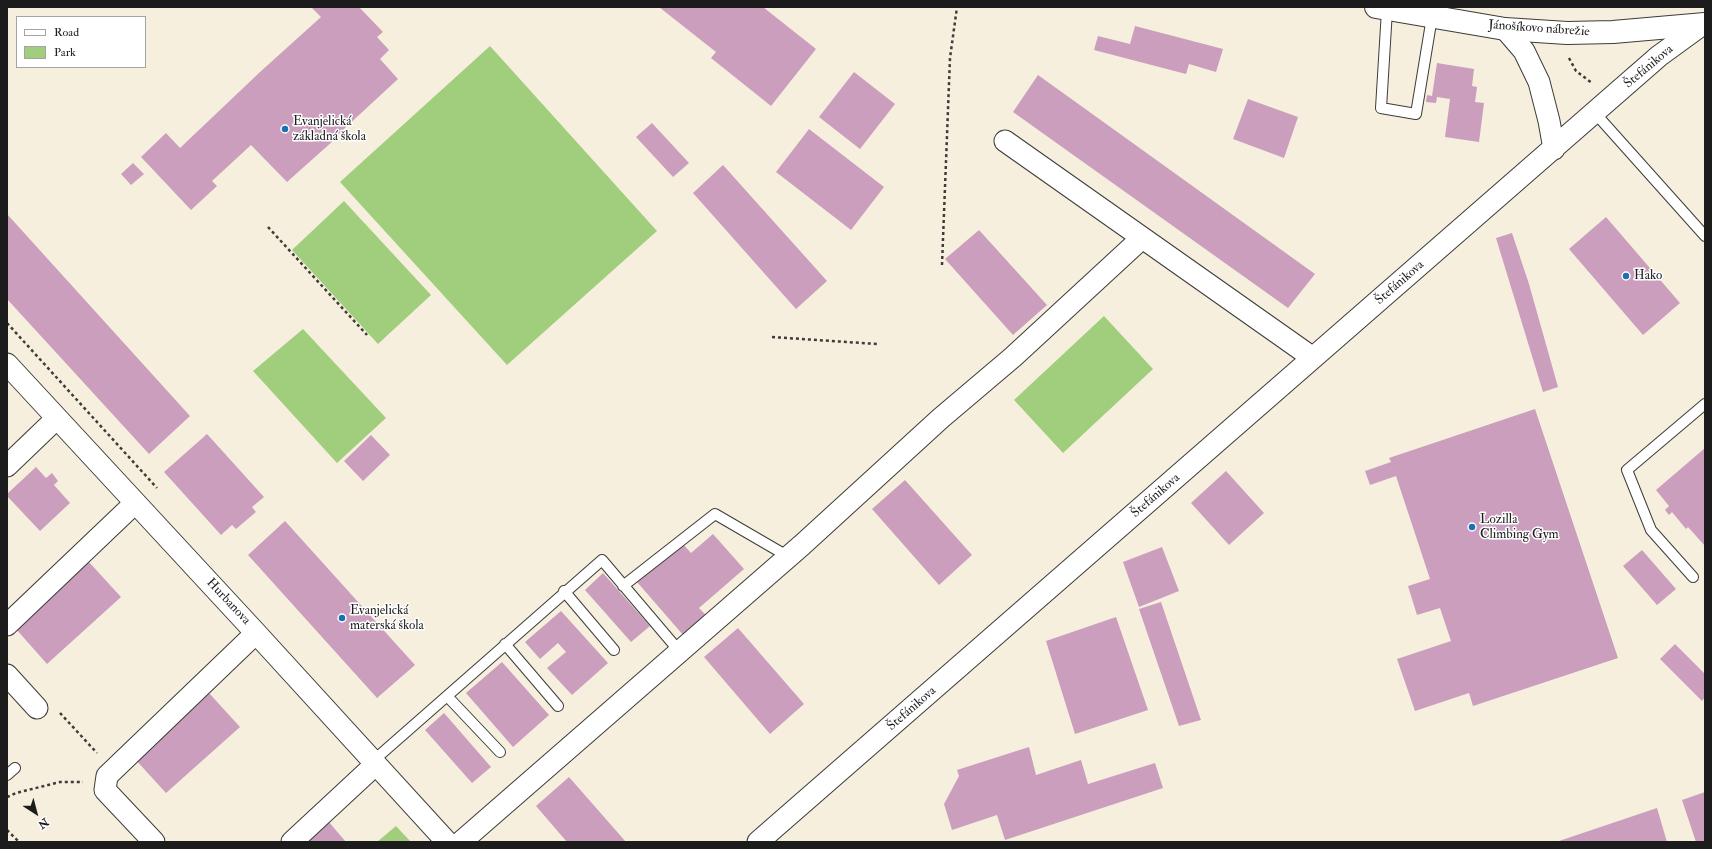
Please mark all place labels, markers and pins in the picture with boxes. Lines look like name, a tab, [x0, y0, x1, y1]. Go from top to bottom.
place label: Evanjelická základná škola	[293, 114, 366, 145]
marker: Evanjelická základná škola	[280, 124, 290, 134]
place label: Hako	[1634, 268, 1662, 284]
marker: Hako	[1621, 271, 1631, 281]
place label: Lozilla Climbing Gym	[1480, 512, 1559, 543]
marker: Lozilla Climbing Gym	[1467, 522, 1477, 532]
place label: Evanjelická materská škola	[350, 603, 424, 634]
marker: Evanjelická materská škola	[337, 613, 347, 623]

